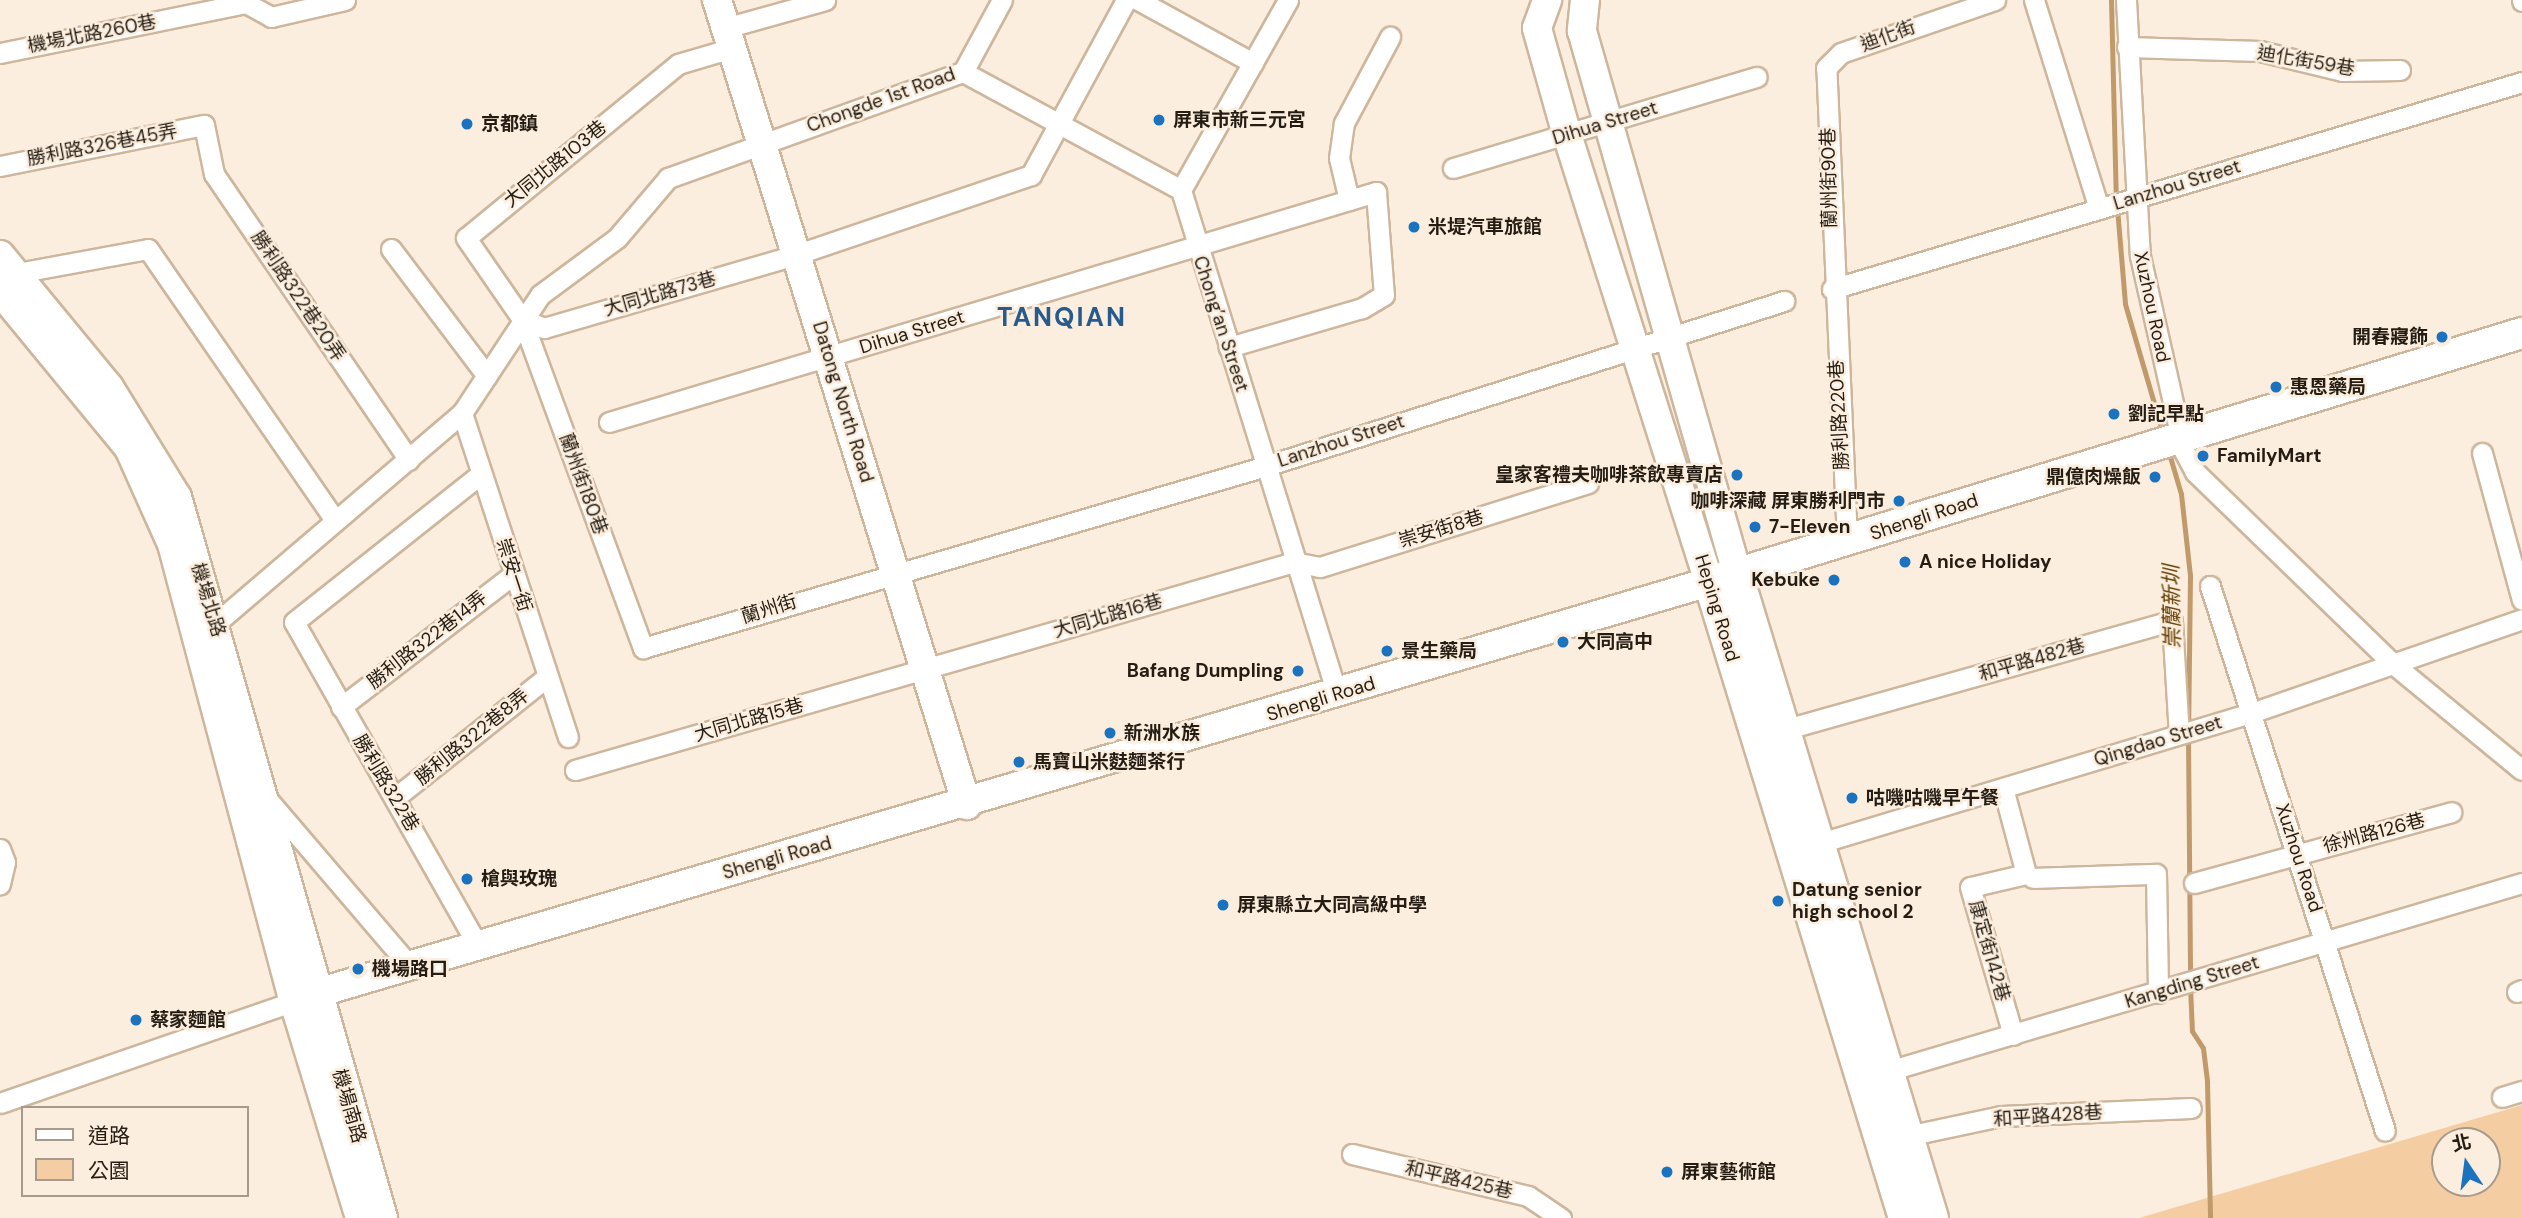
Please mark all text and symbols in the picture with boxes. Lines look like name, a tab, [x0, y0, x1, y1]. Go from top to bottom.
street label: 機場北路260巷	[26, 10, 158, 58]
street label: 迪化街	[1857, 16, 1919, 56]
street label: 迪化街59巷	[2255, 41, 2357, 81]
street label: Chongde 1st Road	[804, 63, 958, 137]
street label: Dihua Street	[1550, 96, 1660, 150]
place label: 屏東市新三元宮	[1173, 109, 1306, 131]
marker: 屏東市新三元宮	[1151, 112, 1167, 128]
place label: 京都鎮	[481, 113, 538, 135]
marker: 京都鎮	[459, 116, 475, 132]
street label: 大同北路103巷	[499, 116, 611, 212]
street label: 勝利路326巷45弄	[25, 119, 179, 171]
street label: 蘭州街90巷	[1817, 127, 1841, 229]
street label: Lanzhou Street	[2111, 155, 2243, 215]
place label: 米堤汽車旅館	[1428, 216, 1542, 238]
marker: 米堤汽車旅館	[1406, 219, 1422, 235]
street label: 勝利路322巷20弄	[246, 227, 350, 365]
street label: Xuzhou Road	[2129, 249, 2175, 365]
street label: Chong’an Street	[1188, 253, 1254, 395]
street label: 大同北路73巷	[601, 267, 719, 321]
district label: TANQIAN	[998, 302, 1126, 334]
street label: Dihua Street	[857, 305, 967, 359]
street label: Datong North Road	[808, 319, 878, 485]
place label: 開春寢飾	[2352, 326, 2428, 348]
marker: 開春寢飾	[2434, 329, 2450, 345]
street label: 勝利路220巷	[1825, 359, 1853, 471]
place label: 惠恩藥局	[2290, 376, 2366, 398]
marker: 惠恩藥局	[2268, 379, 2284, 395]
place label: 劉記早點	[2128, 403, 2204, 425]
marker: 劉記早點	[2106, 406, 2122, 422]
street label: Lanzhou Street	[1275, 410, 1407, 472]
street label: 蘭州街180巷	[554, 430, 612, 538]
place label: FamilyMart	[2217, 445, 2321, 467]
marker: FamilyMart	[2195, 448, 2211, 464]
place label: 皇家客禮夫咖啡茶飲專賣店	[1495, 464, 1723, 486]
place label: 鼎億肉燥飯	[2046, 466, 2141, 488]
marker: 皇家客禮夫咖啡茶飲專賣店	[1729, 467, 1745, 483]
marker: 鼎億肉燥飯	[2147, 469, 2163, 485]
street label: Shengli Road	[1867, 489, 1981, 545]
place label: 咖啡深藏 屏東勝利門市	[1691, 490, 1885, 512]
marker: 咖啡深藏 屏東勝利門市	[1891, 493, 1907, 509]
street label: 崇安街8巷	[1396, 505, 1486, 553]
place label: 7-Eleven	[1769, 516, 1851, 538]
marker: 7-Eleven	[1747, 519, 1763, 535]
street label: 崇安一街	[491, 535, 537, 615]
place label: A nice Holiday	[1919, 551, 2051, 573]
street label: Heping Road	[1690, 552, 1744, 664]
marker: A nice Holiday	[1897, 554, 1913, 570]
street label: 機場北路	[186, 560, 230, 640]
water label: 崇蘭新圳	[2159, 565, 2185, 649]
place label: Kebuke	[1751, 569, 1820, 591]
marker: Kebuke	[1826, 572, 1842, 588]
street label: 勝利路322巷14弄	[363, 586, 491, 694]
street label: 大同北路16巷	[1051, 589, 1165, 643]
street label: 蘭州街	[738, 590, 800, 628]
place label: 大同高中	[1577, 631, 1653, 653]
marker: 大同高中	[1555, 634, 1571, 650]
street label: 和平路482巷	[1976, 634, 2088, 686]
place label: 景生藥局	[1401, 640, 1477, 662]
marker: 景生藥局	[1379, 643, 1395, 659]
place label: Bafang Dumpling	[1127, 660, 1284, 682]
marker: Bafang Dumpling	[1290, 663, 1306, 679]
street label: Shengli Road	[1264, 672, 1378, 726]
street label: 勝利路322巷8弄	[411, 684, 533, 790]
street label: 大同北路15巷	[692, 694, 806, 746]
street label: Qingdao Street	[2091, 711, 2225, 771]
place label: 新洲水族	[1124, 722, 1200, 744]
marker: 新洲水族	[1102, 725, 1118, 741]
street label: 勝利路322巷	[348, 730, 424, 836]
place label: 馬寶山米麩麵茶行	[1033, 751, 1185, 773]
marker: 馬寶山米麩麵茶行	[1011, 754, 1027, 770]
place label: 咕嘰咕嘰早午餐	[1866, 787, 1999, 809]
marker: 咕嘰咕嘰早午餐	[1844, 790, 1860, 806]
street label: Xuzhou Road	[2271, 801, 2327, 915]
street label: 徐州路126巷	[2320, 808, 2428, 858]
street label: Shengli Road	[720, 832, 834, 884]
place label: 槍與玫瑰	[481, 868, 557, 890]
marker: 槍與玫瑰	[459, 871, 475, 887]
place label: Datung senior high school 2	[1792, 879, 1922, 923]
marker: Datung senior high school 2	[1770, 893, 1786, 909]
place label: 屏東縣立大同高級中學	[1237, 894, 1427, 916]
marker: 屏東縣立大同高級中學	[1215, 897, 1231, 913]
street label: 康定街142巷	[1964, 898, 2014, 1004]
street label: Kangding Street	[2122, 951, 2262, 1013]
place label: 機場路口	[372, 958, 448, 980]
marker: 機場路口	[350, 961, 366, 977]
place label: 蔡家麵館	[150, 1009, 226, 1031]
marker: 蔡家麵館	[128, 1012, 144, 1028]
street label: 機場南路	[328, 1066, 370, 1146]
street label: 和平路428巷	[1992, 1101, 2104, 1131]
legend	[21, 1106, 248, 1197]
text: 道路	[88, 1122, 130, 1150]
north arrow	[2431, 1127, 2501, 1197]
text: 北	[2450, 1129, 2474, 1157]
text: 公園	[88, 1157, 130, 1185]
street label: 和平路425巷	[1403, 1157, 1515, 1203]
place label: 屏東藝術館	[1681, 1161, 1776, 1183]
marker: 屏東藝術館	[1659, 1164, 1675, 1180]

